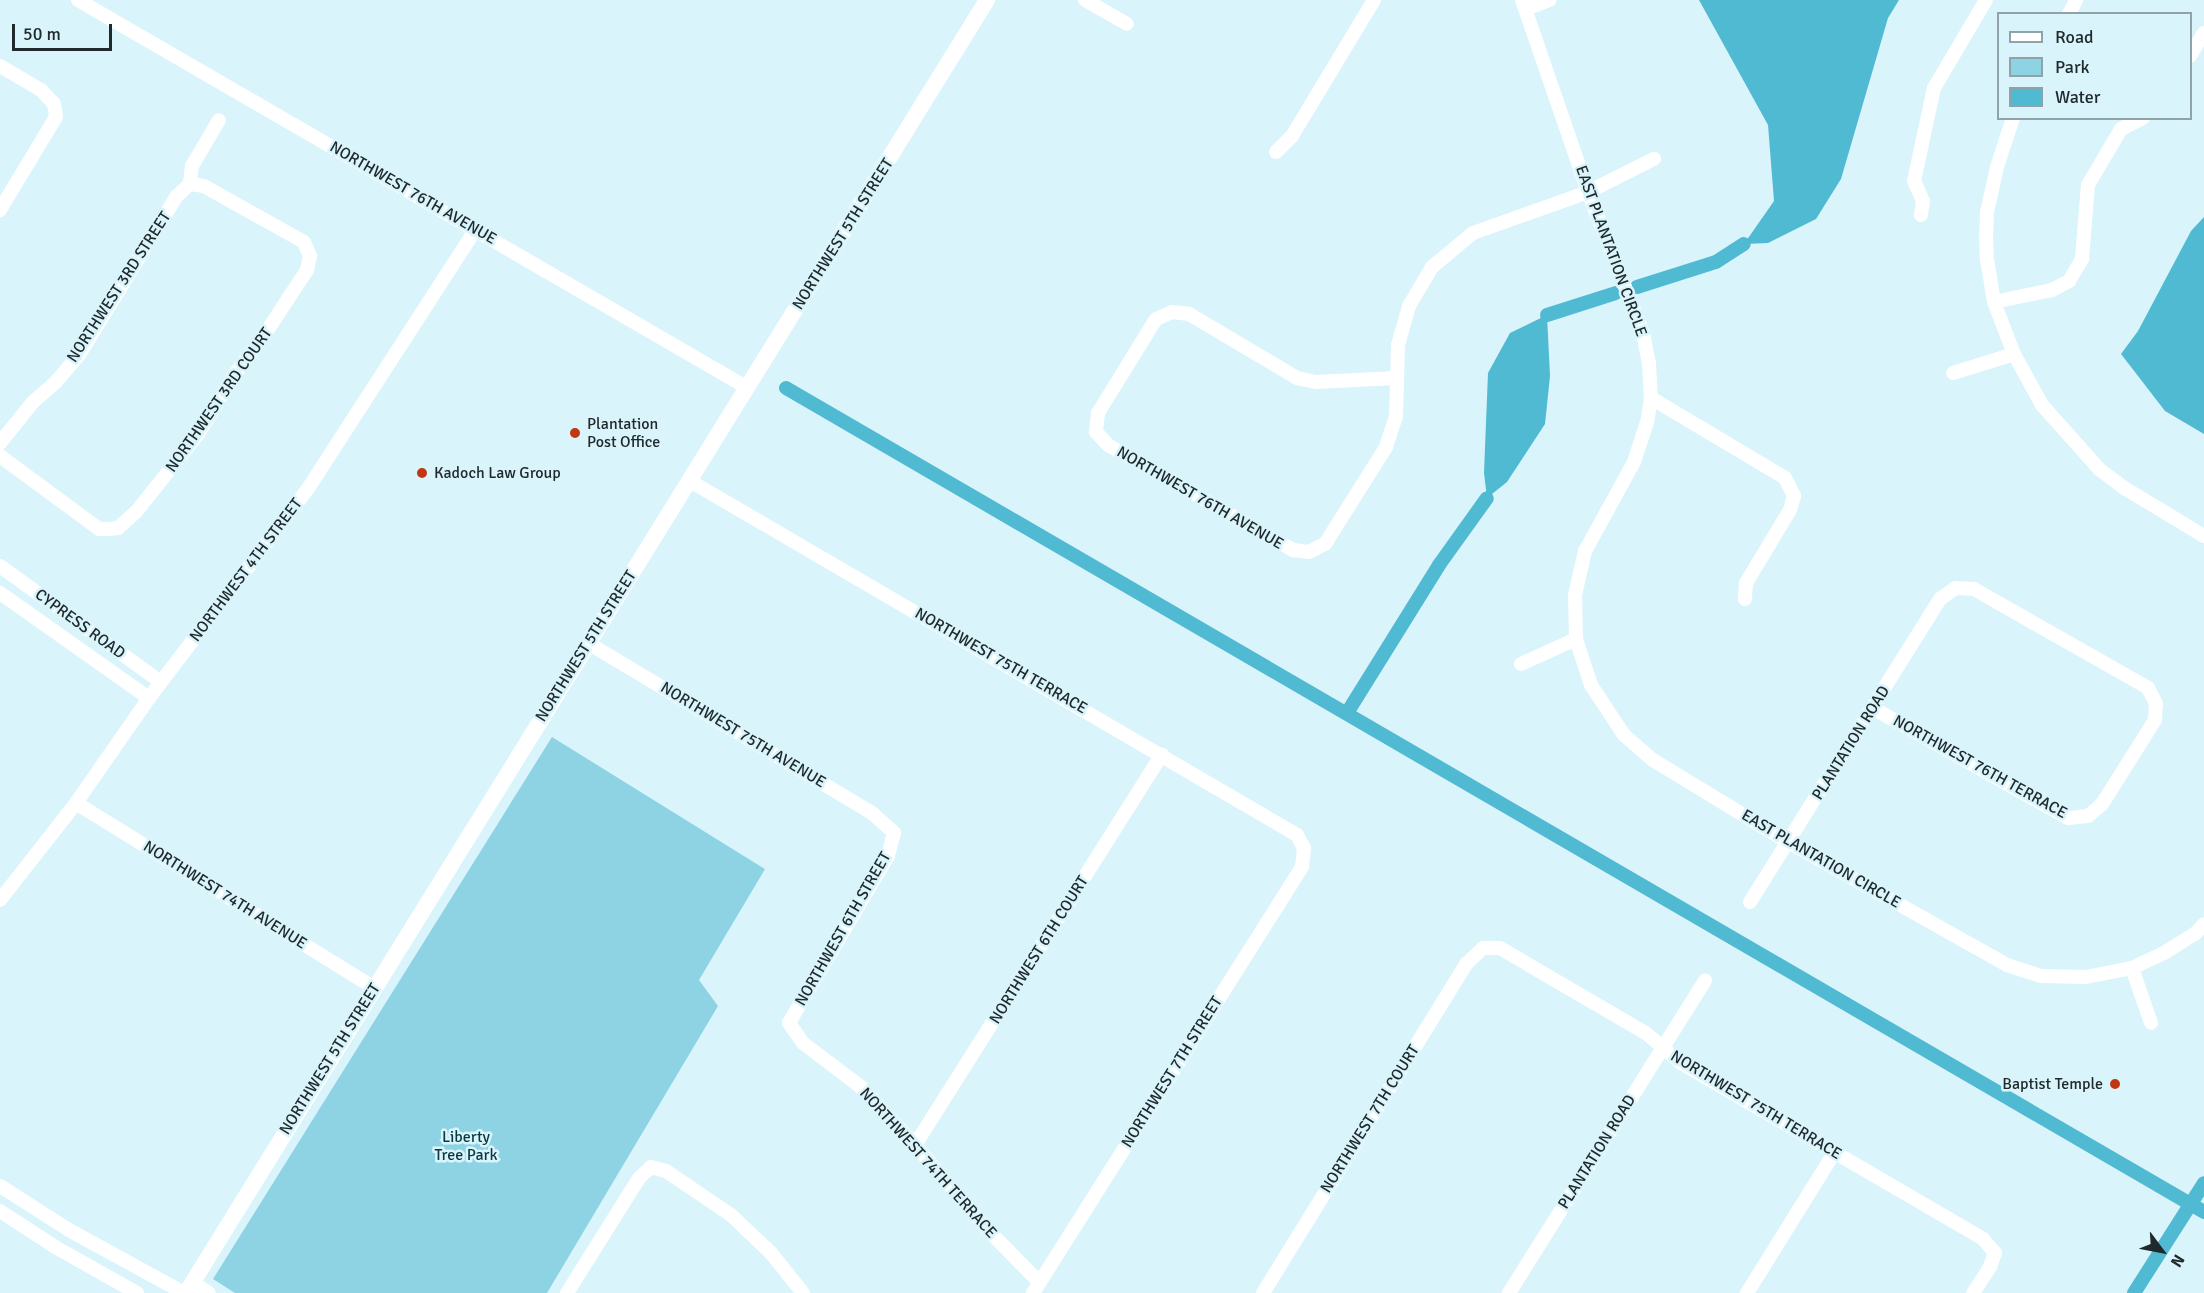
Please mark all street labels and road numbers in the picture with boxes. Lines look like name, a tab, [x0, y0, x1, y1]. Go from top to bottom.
street label: NORTHWEST 76TH AVENUE	[326, 137, 500, 249]
street label: NORTHWEST 5TH STREET	[789, 155, 897, 313]
street label: EAST PLANTATION CIRCLE	[1571, 163, 1651, 339]
street label: NORTHWEST 3RD STREET	[63, 208, 175, 366]
street label: NORTHWEST 3RD COURT	[162, 324, 276, 476]
street label: NORTHWEST 76TH AVENUE	[1113, 442, 1287, 554]
street label: NORTHWEST 4TH STREET	[186, 494, 306, 646]
street label: NORTHWEST 5TH STREET	[532, 567, 640, 725]
street label: CYPRESS ROAD	[31, 585, 129, 663]
street label: NORTHWEST 75TH TERRACE	[911, 604, 1091, 718]
street label: NORTHWEST 75TH AVENUE	[657, 678, 829, 792]
street label: PLANTATION ROAD	[1808, 682, 1894, 804]
street label: NORTHWEST 76TH TERRACE	[1890, 711, 2070, 823]
street label: EAST PLANTATION CIRCLE	[1738, 806, 1904, 912]
street label: NORTHWEST 74TH AVENUE	[140, 837, 310, 953]
street label: NORTHWEST 6TH STREET	[791, 849, 895, 1009]
street label: NORTHWEST 6TH COURT	[986, 872, 1092, 1028]
street label: NORTHWEST 5TH STREET	[276, 980, 384, 1138]
street label: NORTHWEST 7TH STREET	[1118, 993, 1226, 1151]
street label: NORTHWEST 7TH COURT	[1317, 1041, 1423, 1197]
street label: NORTHWEST 75TH TERRACE	[1667, 1046, 1845, 1164]
street label: NORTHWEST 74TH TERRACE	[855, 1084, 1001, 1242]
street label: PLANTATION ROAD	[1554, 1091, 1640, 1213]

